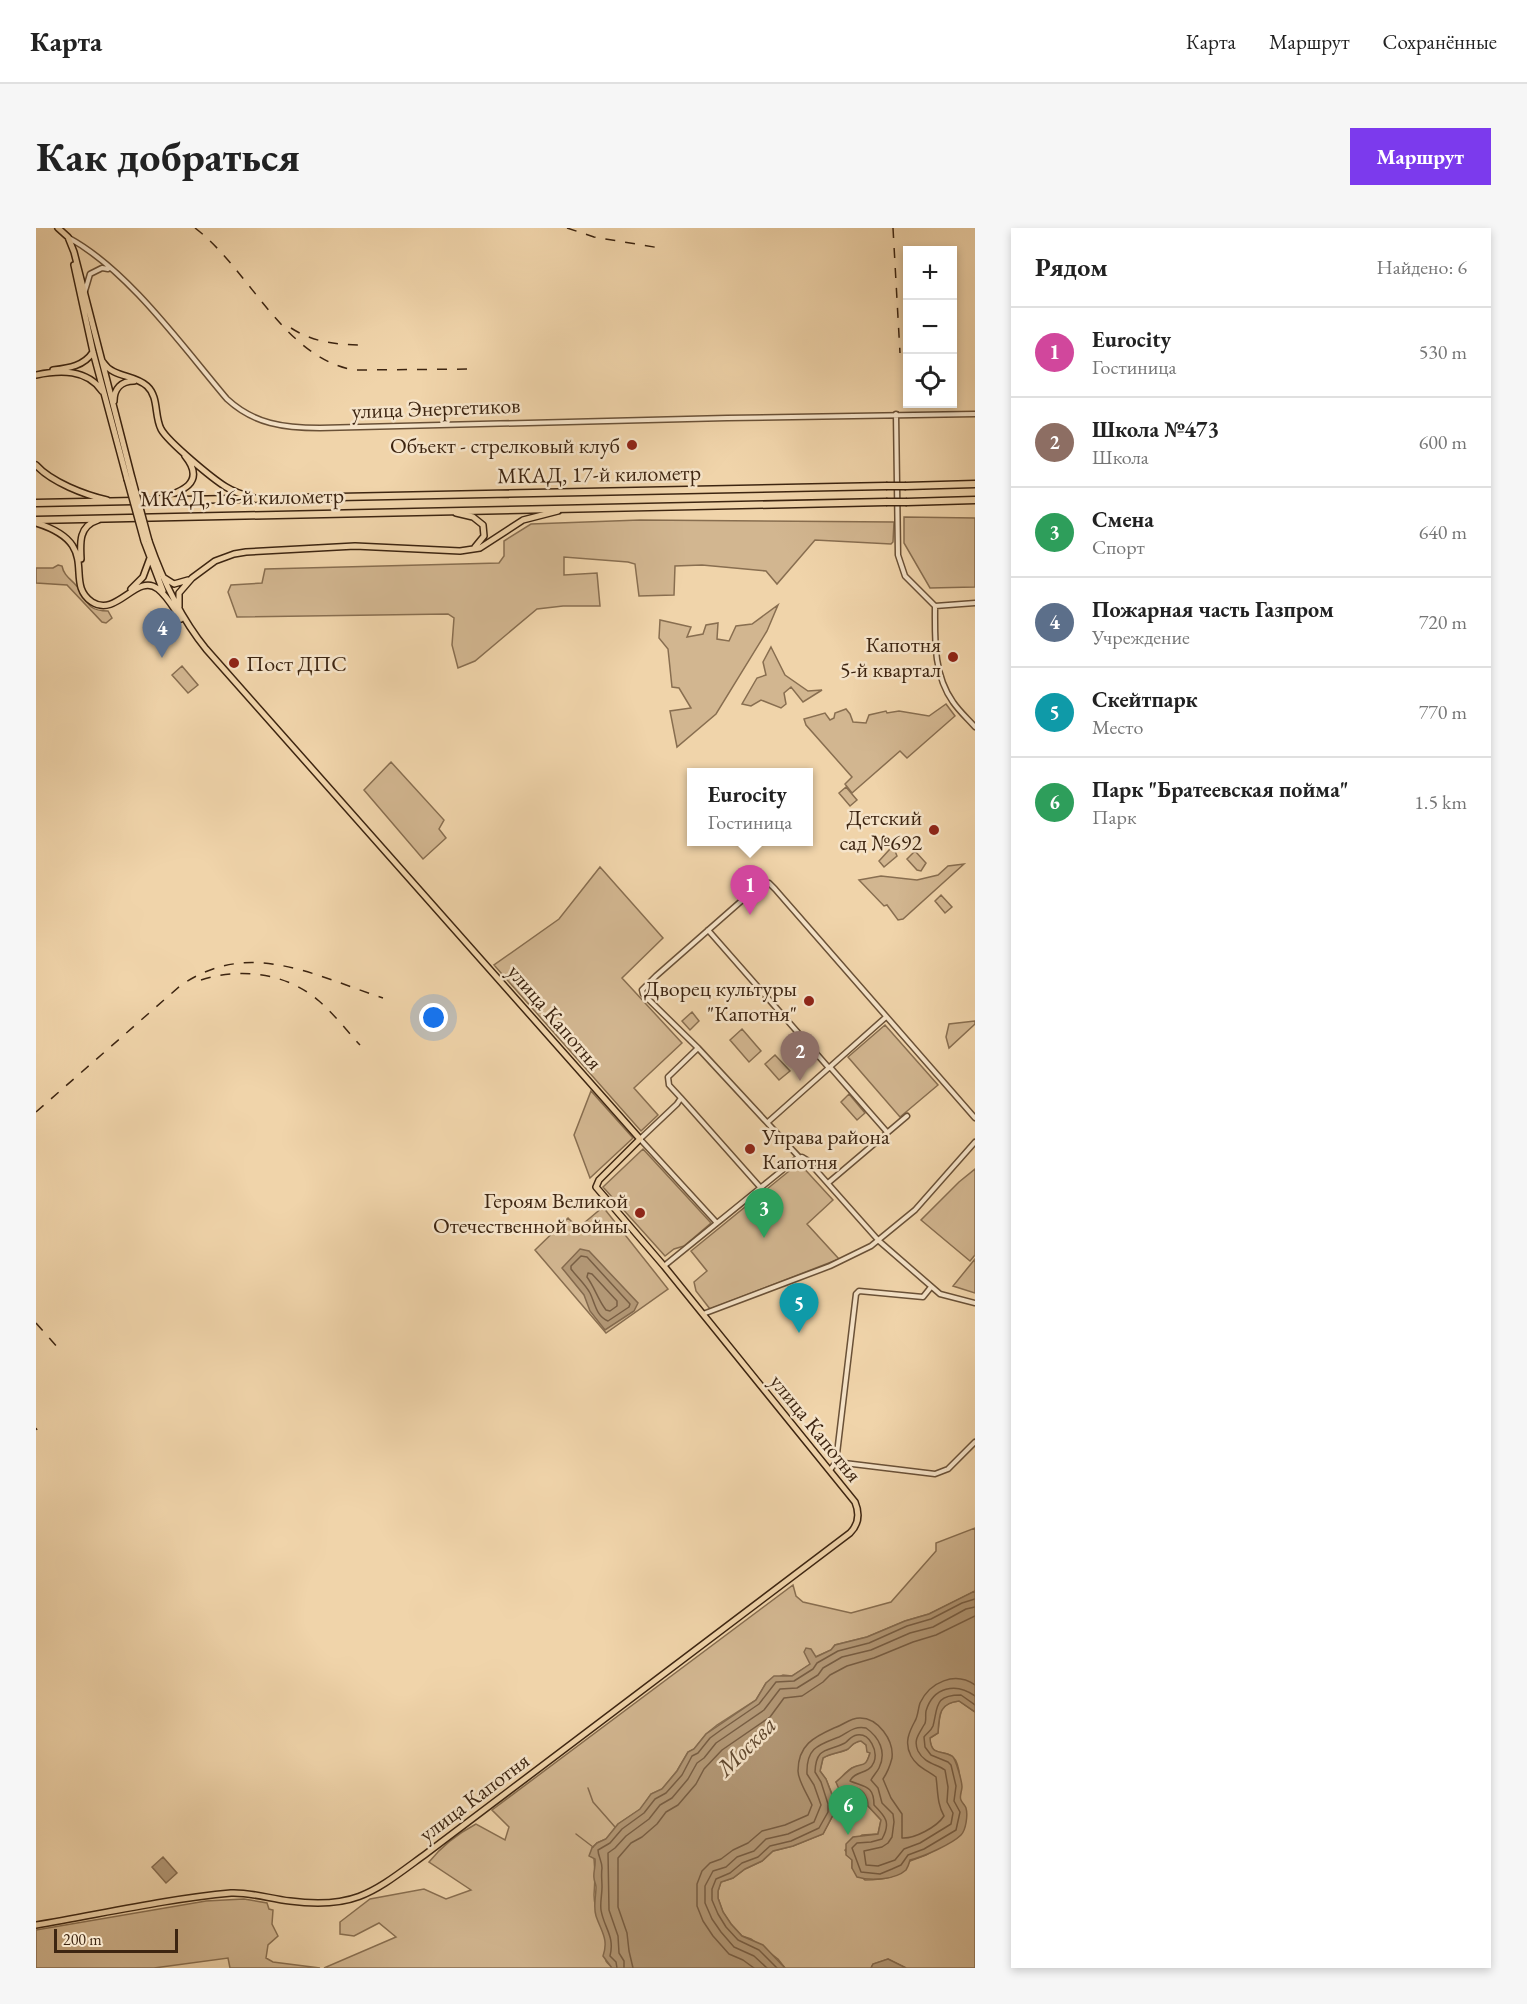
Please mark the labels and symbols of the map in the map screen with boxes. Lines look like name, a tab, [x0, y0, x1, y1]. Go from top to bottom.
street label: улица Энергетиков	[351, 391, 521, 425]
place label: Объект - стрелковый клуб	[390, 431, 620, 460]
marker: Объект - стрелковый клуб	[625, 438, 639, 452]
street label: МКАД, 17-й километр	[497, 458, 701, 490]
street label: МКАД, 16-й километр	[140, 481, 344, 513]
pin: 4	[142, 608, 182, 658]
place label: Капотня 5-й квартал	[840, 630, 941, 684]
place label: Пост ДПС	[246, 649, 347, 678]
marker: Капотня 5-й квартал	[946, 650, 960, 664]
marker: Пост ДПС	[227, 656, 241, 670]
place label: Детский сад №692	[839, 803, 922, 857]
marker: Детский сад №692	[927, 823, 941, 837]
pin: 1	[730, 866, 770, 915]
street label: улица Капотня	[501, 958, 609, 1076]
place label: Дворец культуры "Капотня"	[644, 974, 797, 1028]
marker: Дворец культуры "Капотня"	[802, 994, 816, 1008]
your location	[419, 1003, 448, 1032]
pin: 2	[780, 1032, 819, 1081]
place label: Управа района Капотня	[761, 1122, 890, 1176]
marker: Управа района Капотня	[743, 1142, 757, 1156]
place label: Героям Великой Отечественной войны	[433, 1186, 628, 1240]
pin: 3	[744, 1188, 784, 1238]
marker: Героям Великой Отечественной войны	[633, 1206, 647, 1220]
pin: 5	[780, 1284, 819, 1333]
street label: улица Капотня	[763, 1368, 869, 1488]
water label: Москва	[708, 1709, 783, 1784]
street label: улица Капотня	[413, 1746, 535, 1848]
pin: 6	[828, 1786, 868, 1835]
scale bar	[54, 1926, 178, 1954]

